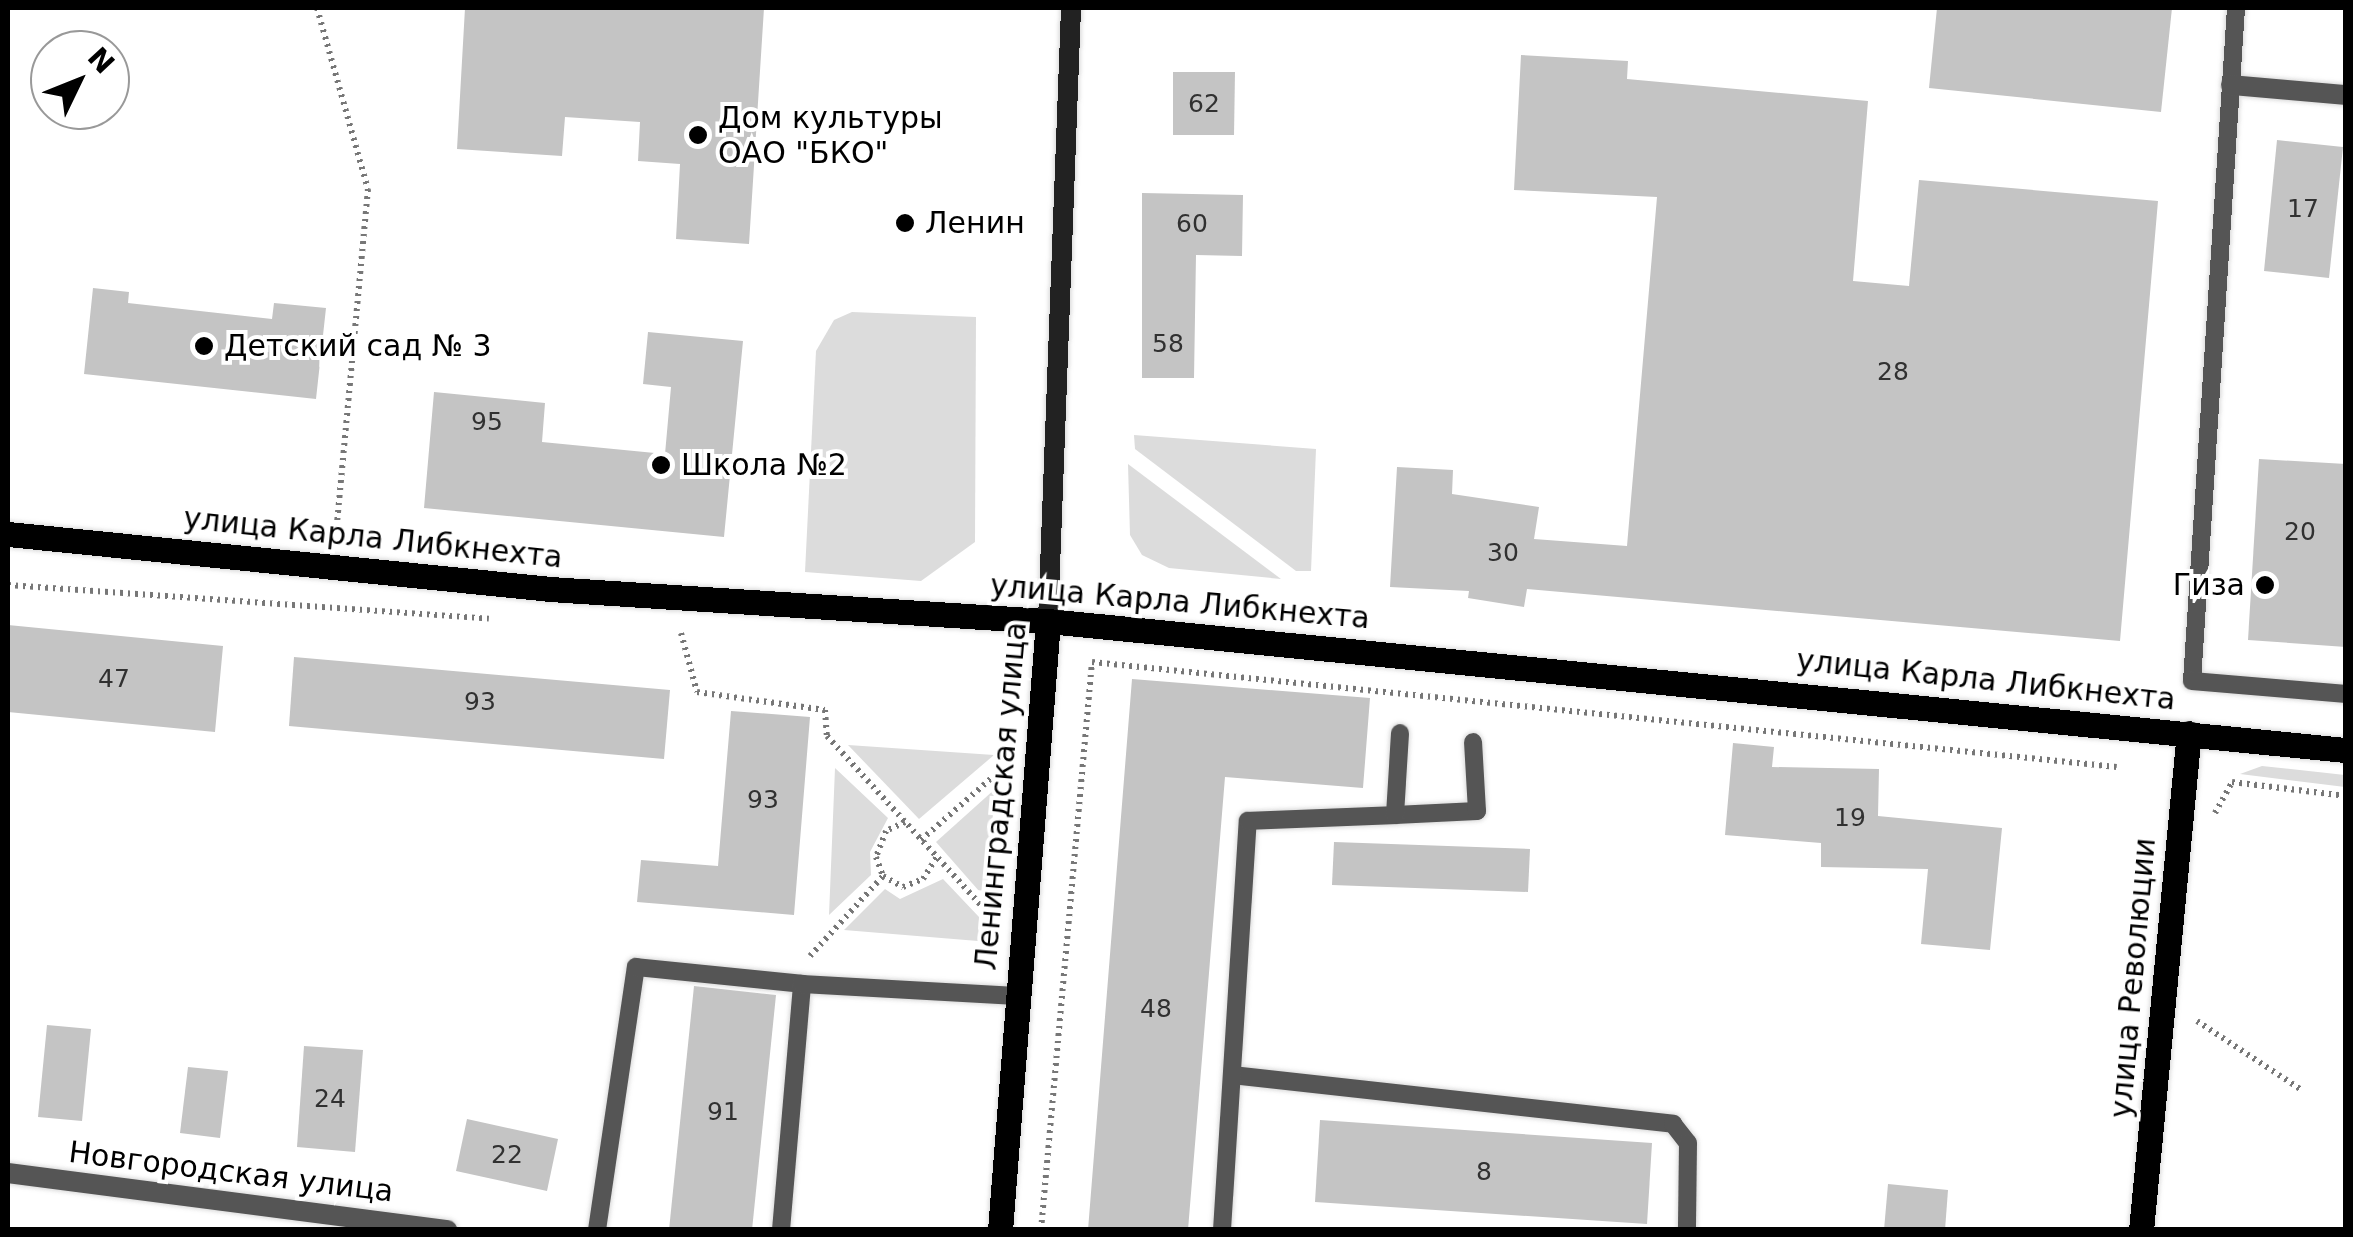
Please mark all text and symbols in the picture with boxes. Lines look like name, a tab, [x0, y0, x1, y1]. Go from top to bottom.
north arrow	[30, 30, 130, 130]
text: N	[81, 41, 121, 80]
house number: 62	[1188, 89, 1220, 119]
place label: Дом культуры ОАО "БКО"	[718, 100, 943, 170]
marker: Дом культуры ОАО "БКО"	[687, 124, 709, 146]
house number: 17	[2287, 194, 2319, 224]
place label: Ленин	[925, 205, 1025, 241]
house number: 60	[1176, 209, 1208, 239]
marker: Ленин	[894, 212, 916, 234]
place label: Детский сад № 3	[224, 328, 491, 364]
house number: 58	[1152, 329, 1184, 359]
marker: Детский сад № 3	[193, 335, 215, 357]
house number: 28	[1877, 357, 1909, 387]
house number: 95	[471, 407, 503, 437]
place label: Школа №2	[681, 447, 847, 483]
marker: Школа №2	[650, 454, 672, 476]
street label: улица Карла Либкнехта	[182, 500, 564, 576]
house number: 20	[2284, 517, 2316, 547]
house number: 30	[1487, 538, 1519, 568]
street label: улица Карла Либкнехта	[989, 567, 1371, 637]
place label: Гиза	[2173, 567, 2245, 603]
marker: Гиза	[2254, 574, 2276, 596]
street label: Ленинградская улица	[968, 620, 1034, 972]
street label: улица Карла Либкнехта	[1795, 642, 2177, 718]
house number: 47	[98, 664, 130, 694]
house number: 93	[464, 687, 496, 717]
house number: 93	[747, 785, 779, 815]
house number: 19	[1834, 803, 1866, 833]
street label: улица Революции	[2103, 836, 2163, 1120]
house number: 48	[1140, 994, 1172, 1024]
house number: 24	[314, 1084, 346, 1114]
house number: 91	[707, 1097, 739, 1127]
street label: Новгородская улица	[67, 1134, 395, 1210]
house number: 22	[491, 1140, 523, 1170]
house number: 8	[1476, 1157, 1492, 1187]

